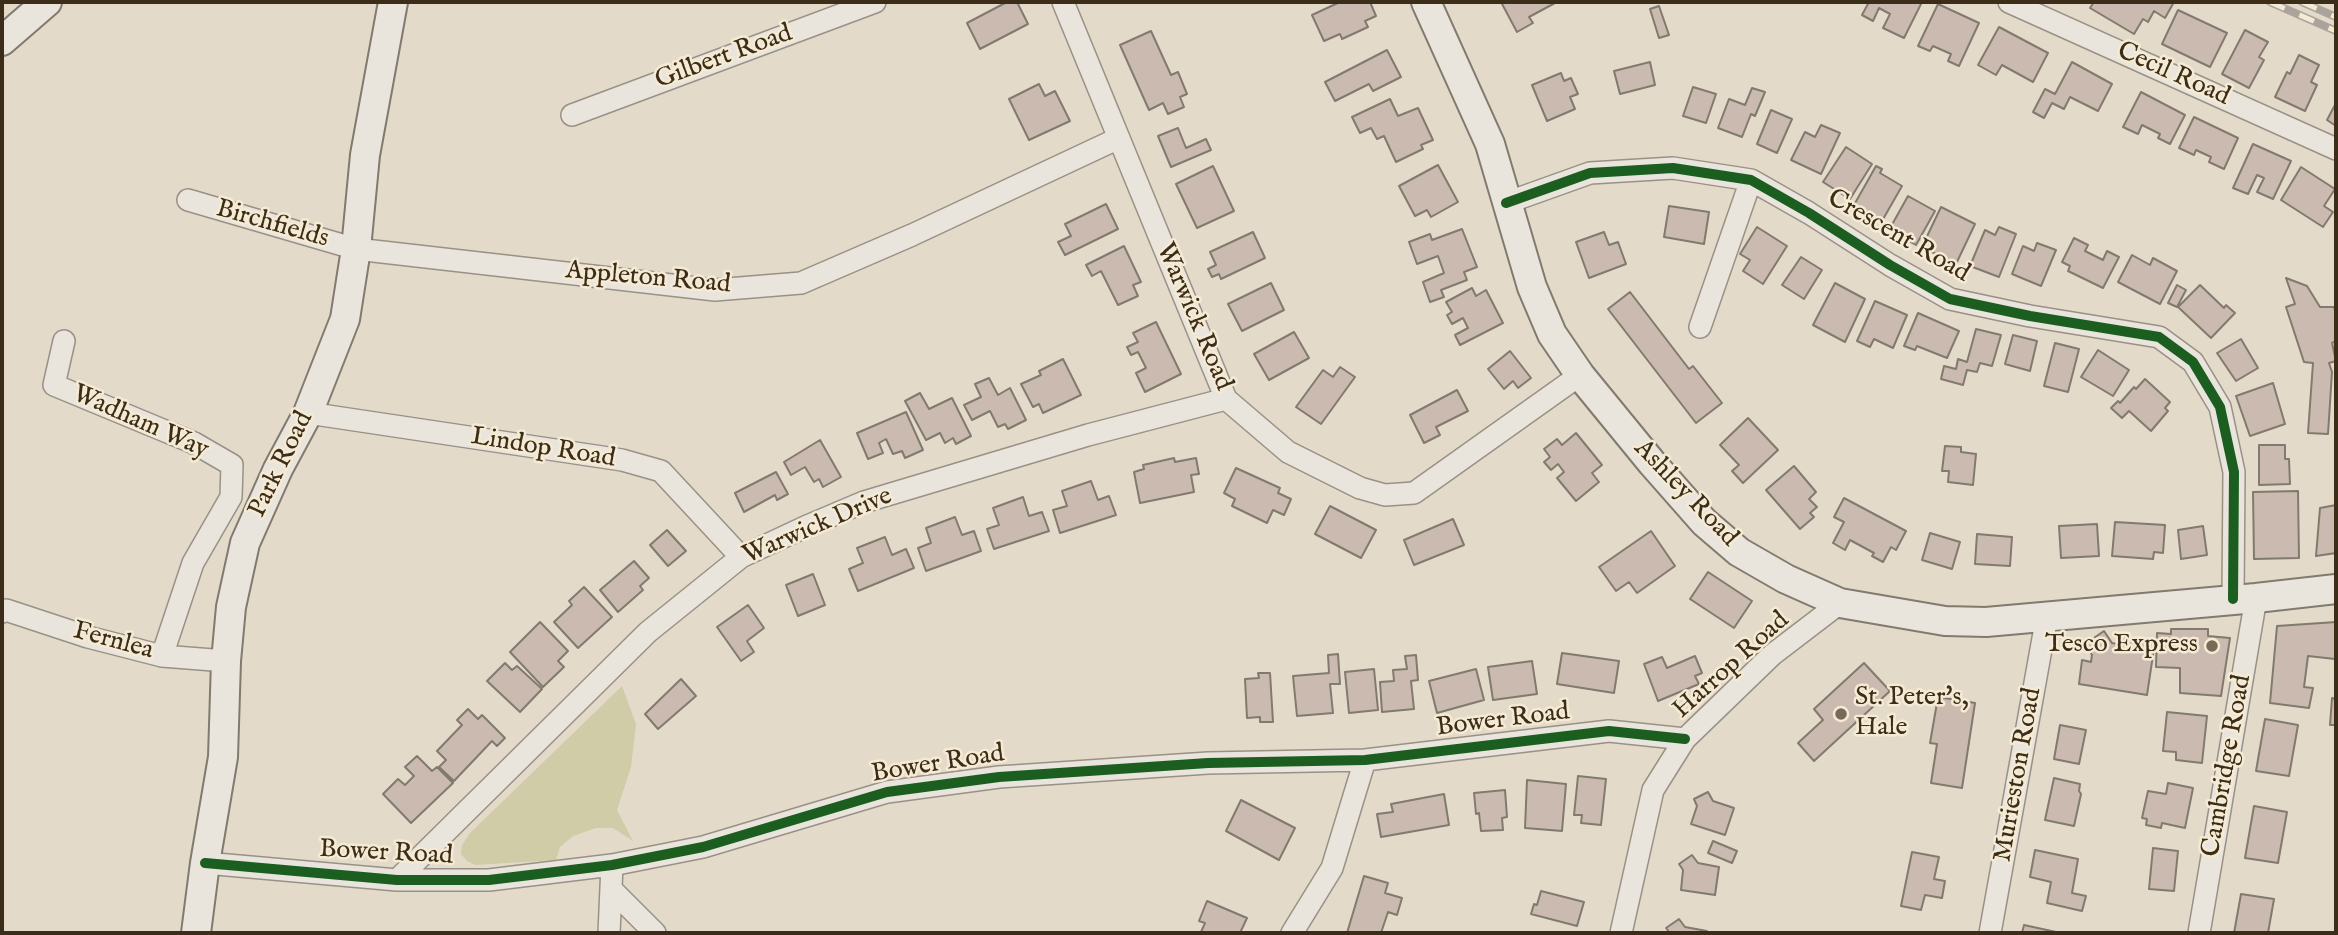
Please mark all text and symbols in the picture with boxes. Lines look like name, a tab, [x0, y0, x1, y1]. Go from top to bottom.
street label: Gilbert Road	[651, 19, 797, 97]
street label: Cecil Road	[2112, 36, 2234, 114]
street label: Crescent Road	[1821, 184, 1975, 290]
street label: Birchfields	[212, 194, 332, 256]
street label: Warwick Road	[1148, 238, 1238, 396]
street label: Appleton Road	[564, 256, 732, 302]
street label: Wadham Way	[67, 379, 213, 467]
street label: Park Road	[243, 407, 321, 523]
street label: Lindop Road	[469, 422, 617, 476]
street label: Ashley Road	[1626, 434, 1744, 554]
street label: Warwick Drive	[739, 482, 897, 572]
street label: Harrop Road	[1668, 606, 1796, 726]
street label: Fernlea	[69, 616, 157, 668]
place label: Tesco Express	[2045, 630, 2198, 662]
marker: Tesco Express	[2204, 638, 2220, 654]
street label: Cambridge Road	[2197, 673, 2259, 859]
place label: St. Peter's, Hale	[1855, 683, 1969, 744]
street label: Murieston Road	[1988, 686, 2050, 864]
street label: Bower Road	[1435, 697, 1571, 745]
marker: St. Peter's, Hale	[1833, 706, 1849, 722]
street label: Bower Road	[869, 739, 1007, 791]
street label: Bower Road	[318, 835, 454, 873]

